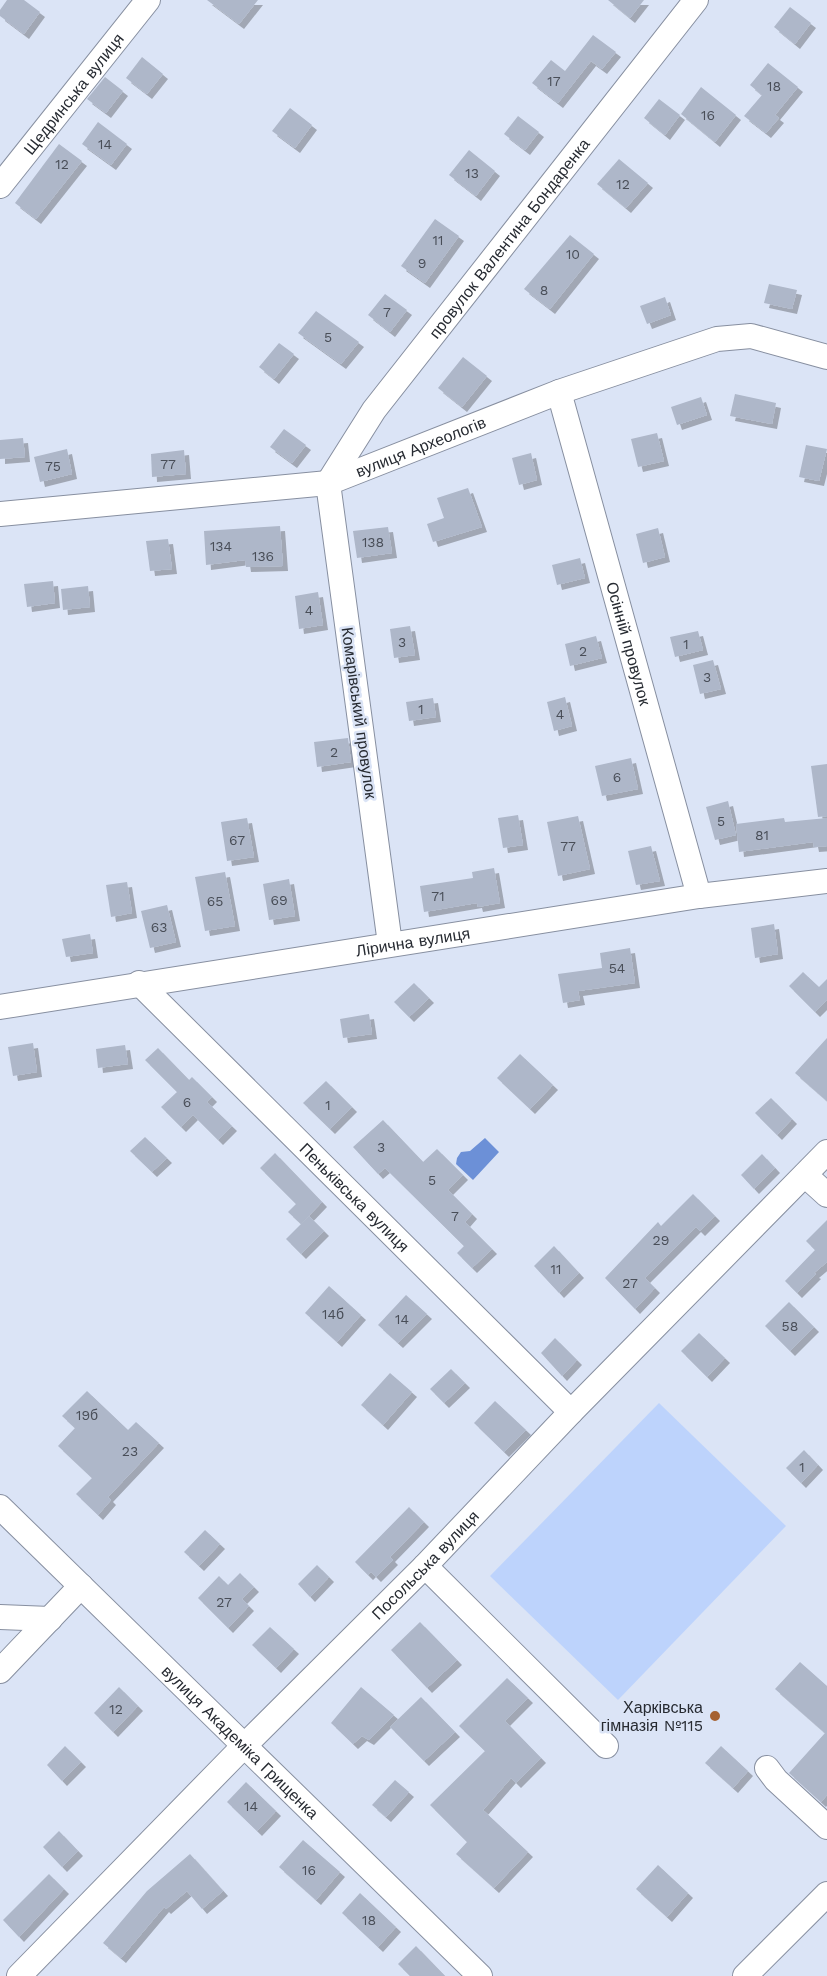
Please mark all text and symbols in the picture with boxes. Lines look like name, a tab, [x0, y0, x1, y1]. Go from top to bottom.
street label: Щедринська вулиця	[19, 29, 127, 158]
house number: 17	[547, 73, 561, 89]
house number: 18	[767, 78, 781, 94]
house number: 16	[701, 107, 715, 123]
street label: провулок Валентина Бондаренка	[425, 134, 593, 342]
house number: 14	[98, 136, 112, 152]
house number: 12	[55, 156, 69, 172]
house number: 13	[465, 165, 479, 181]
house number: 12	[616, 176, 630, 192]
house number: 11	[433, 232, 443, 248]
house number: 10	[566, 246, 580, 262]
house number: 9	[418, 255, 426, 271]
house number: 8	[540, 282, 548, 298]
house number: 7	[383, 304, 391, 320]
house number: 5	[324, 329, 332, 345]
street label: вулиця Археологів	[353, 412, 488, 481]
house number: 77	[160, 456, 176, 472]
house number: 75	[45, 458, 61, 474]
house number: 138	[362, 534, 384, 550]
house number: 134	[210, 538, 232, 554]
house number: 136	[252, 548, 274, 564]
street label: Осінній провулок	[603, 580, 655, 708]
house number: 4	[305, 602, 313, 618]
street label: Комарівський провулок	[338, 626, 381, 801]
house number: 3	[398, 634, 406, 650]
house number: 1	[683, 636, 689, 652]
house number: 2	[579, 643, 587, 659]
house number: 3	[703, 669, 711, 685]
house number: 1	[418, 701, 424, 717]
house number: 4	[556, 706, 564, 722]
house number: 2	[330, 744, 338, 760]
house number: 6	[613, 769, 621, 785]
house number: 5	[717, 813, 725, 829]
house number: 81	[755, 827, 769, 843]
house number: 67	[229, 832, 245, 848]
house number: 77	[560, 838, 576, 854]
house number: 71	[431, 888, 445, 904]
house number: 69	[270, 892, 288, 908]
house number: 65	[207, 893, 223, 909]
house number: 63	[151, 919, 167, 935]
street label: Лірична вулиця	[354, 923, 471, 960]
house number: 54	[609, 960, 625, 976]
house number: 6	[183, 1094, 191, 1110]
house number: 1	[325, 1097, 331, 1113]
street label: Пеньківська вулиця	[296, 1139, 413, 1256]
house number: 3	[377, 1139, 385, 1155]
house number: 5	[428, 1172, 436, 1188]
house number: 7	[451, 1208, 459, 1224]
house number: 29	[653, 1232, 669, 1248]
house number: 11	[551, 1261, 561, 1277]
house number: 27	[622, 1275, 638, 1291]
house number: 14б	[322, 1306, 344, 1322]
house number: 14	[395, 1311, 409, 1327]
house number: 58	[782, 1318, 798, 1334]
house number: 19б	[76, 1407, 98, 1423]
house number: 23	[122, 1443, 138, 1459]
house number: 1	[799, 1459, 805, 1475]
street label: Посольська вулиця	[368, 1506, 482, 1623]
house number: 27	[216, 1594, 232, 1610]
street label: вулиця Академіка Грищенка	[158, 1661, 323, 1823]
place label: Харківська гімназія №115	[601, 1698, 703, 1735]
house number: 12	[109, 1701, 123, 1717]
marker: Харківська гімназія №115	[708, 1709, 722, 1723]
house number: 14	[244, 1798, 258, 1814]
house number: 16	[302, 1862, 316, 1878]
house number: 18	[362, 1912, 376, 1928]

